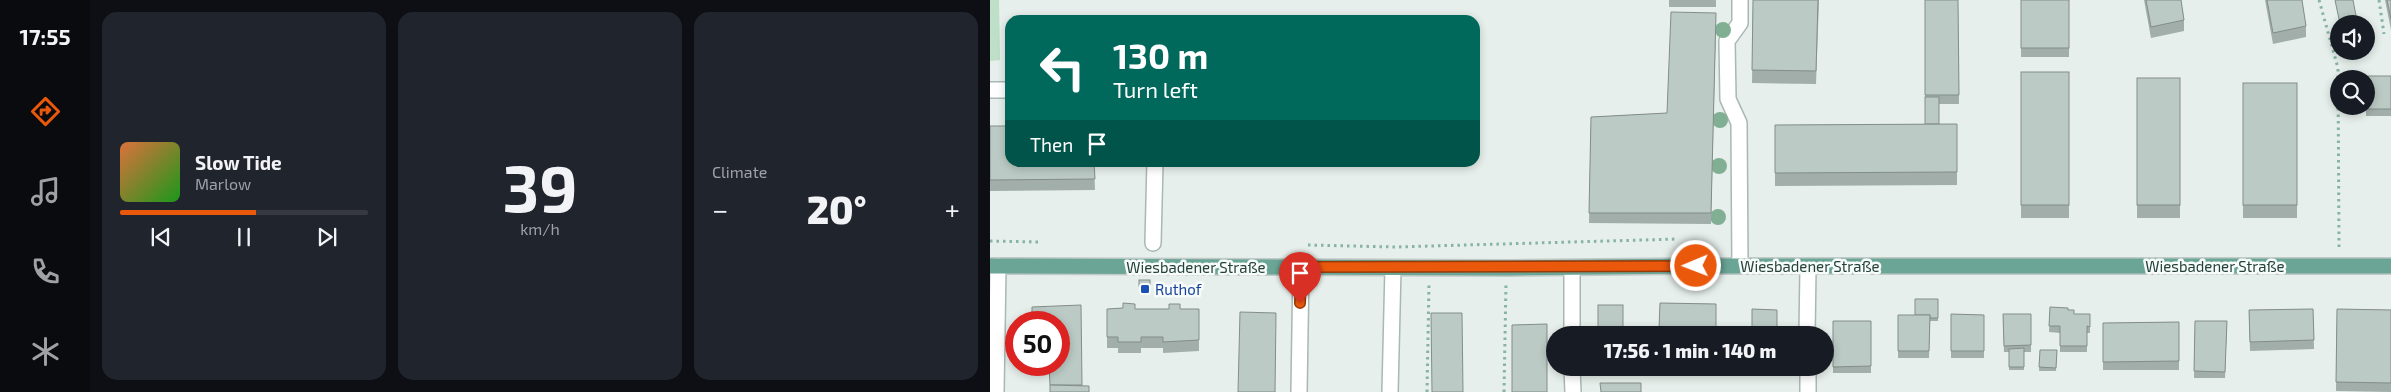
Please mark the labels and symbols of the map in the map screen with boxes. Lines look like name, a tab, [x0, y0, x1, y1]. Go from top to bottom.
position arrow	[1669, 239, 1721, 291]
pin	[1279, 252, 1321, 303]
street label: Wiesbadener Straße	[1740, 257, 1880, 275]
street label: Wiesbadener Straße	[2145, 257, 2285, 275]
street label: Wiesbadener Straße	[1126, 258, 1266, 276]
place label: Ruthof	[1155, 280, 1202, 298]
marker: Ruthof	[1139, 283, 1151, 295]
speed limit sign: 50	[1005, 311, 1070, 376]

